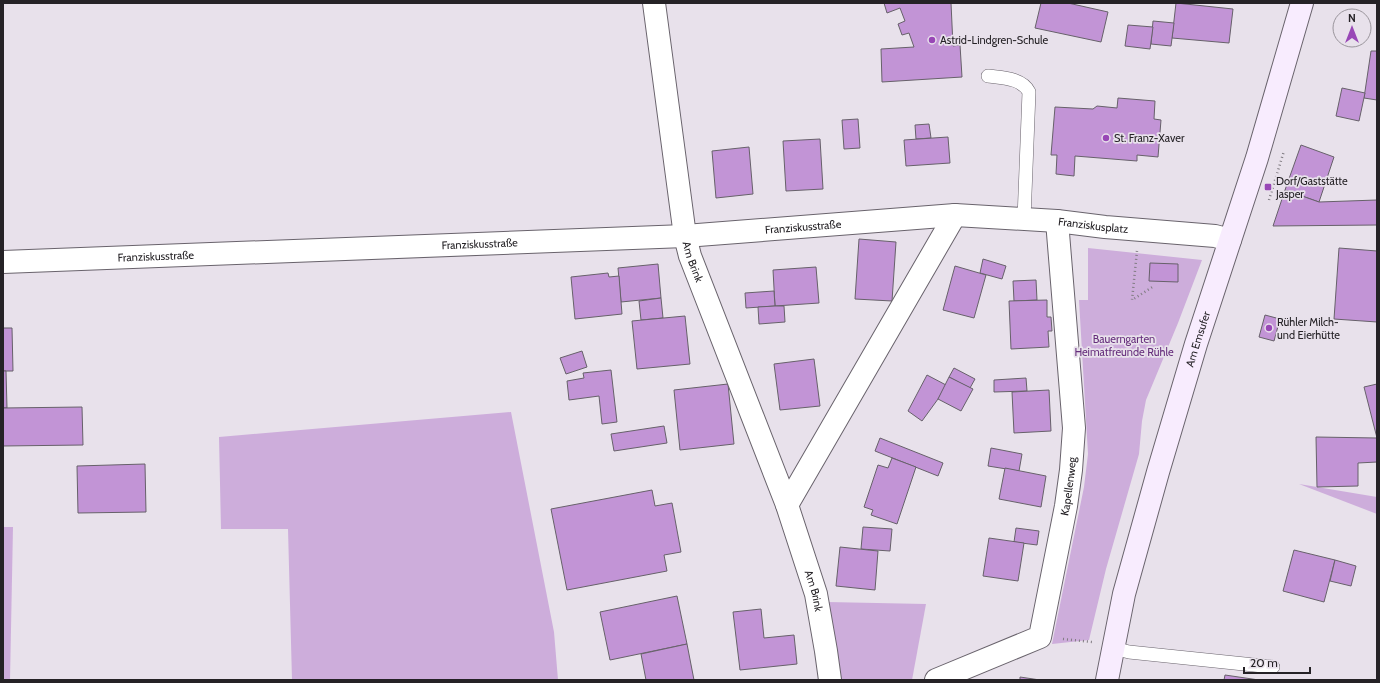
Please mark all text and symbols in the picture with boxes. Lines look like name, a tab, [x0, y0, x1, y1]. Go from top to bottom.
north arrow	[1332, 8, 1372, 48]
text: N	[1348, 11, 1356, 25]
place label: Astrid-Lindgren-Schule	[940, 33, 1049, 47]
marker: Astrid-Lindgren-Schule	[927, 35, 937, 45]
place label: St. Franz-Xaver	[1114, 131, 1185, 145]
marker: St. Franz-Xaver	[1101, 133, 1111, 143]
place label: Dorf/Gaststätte Jasper	[1275, 174, 1348, 201]
marker: Dorf/Gaststätte Jasper	[1263, 182, 1273, 192]
street label: Franziskusplatz	[1057, 214, 1129, 236]
street label: Franziskusstraße	[765, 217, 842, 237]
street label: Franziskusstraße	[441, 235, 518, 252]
street label: Am Brink	[680, 240, 707, 284]
street label: Franziskusstraße	[117, 248, 195, 265]
street label: Am Emsufer	[1183, 309, 1213, 369]
place label: Rühler Milch- und Eierhütte	[1277, 315, 1340, 342]
marker: Rühler Milch- und Eierhütte	[1264, 323, 1274, 333]
park label: Bauerngarten Heimatfreunde Rühle	[1074, 332, 1174, 359]
street label: Kapellenweg	[1057, 456, 1079, 517]
street label: Am Brink	[802, 568, 826, 613]
scale bar	[1244, 649, 1310, 675]
text: 20 m	[1250, 655, 1278, 670]

